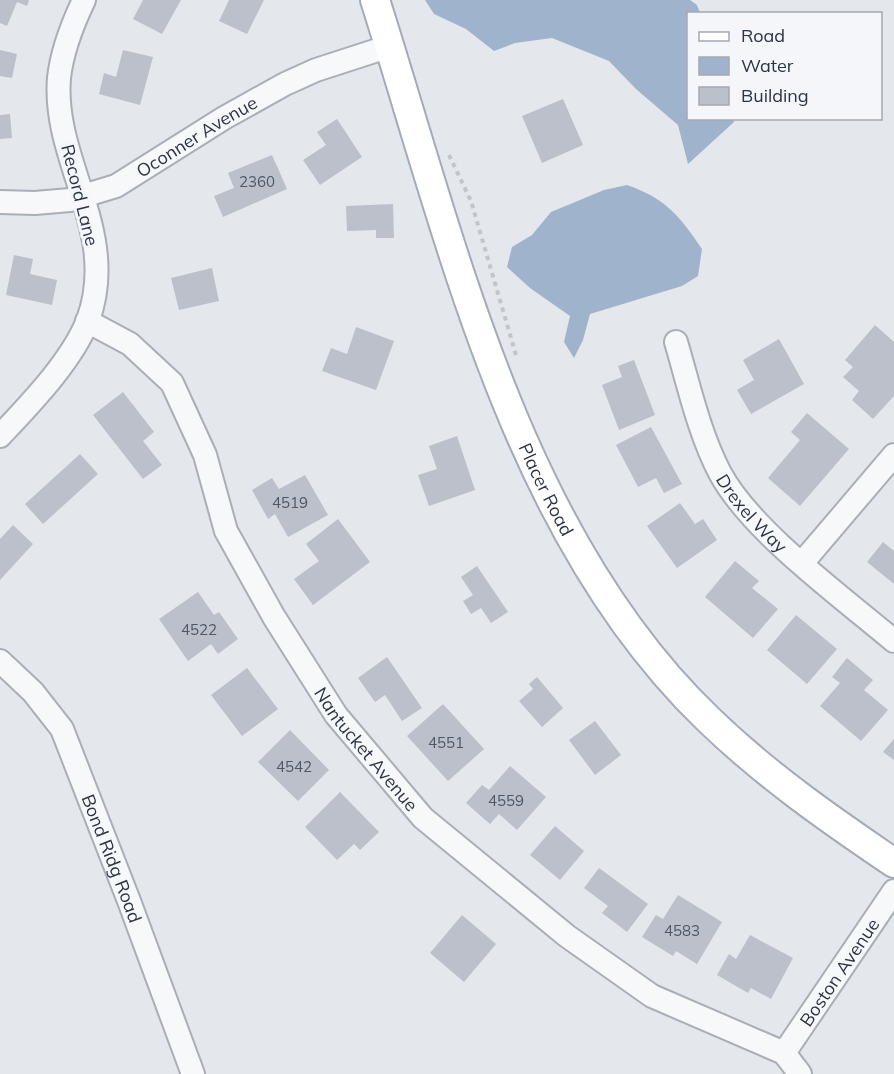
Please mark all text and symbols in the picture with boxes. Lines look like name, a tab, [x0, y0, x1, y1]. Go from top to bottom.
legend	[687, 12, 882, 120]
text: Road	[741, 24, 785, 47]
text: Water	[741, 54, 794, 77]
text: Building	[741, 84, 809, 107]
street label: Oconner Avenue	[132, 90, 261, 182]
street label: Record Lane	[56, 142, 104, 248]
house number: 2360	[239, 172, 275, 191]
street label: Placer Road	[514, 439, 579, 540]
street label: Drexel Way	[712, 470, 793, 558]
house number: 4519	[272, 493, 308, 512]
house number: 4522	[181, 620, 217, 639]
street label: Nantucket Avenue	[310, 683, 423, 816]
house number: 4551	[428, 733, 464, 752]
house number: 4542	[276, 757, 312, 776]
street label: Bond Ridg Road	[77, 791, 147, 926]
house number: 4559	[488, 791, 524, 810]
street label: Boston Avenue	[794, 913, 884, 1030]
house number: 4583	[664, 921, 700, 940]

